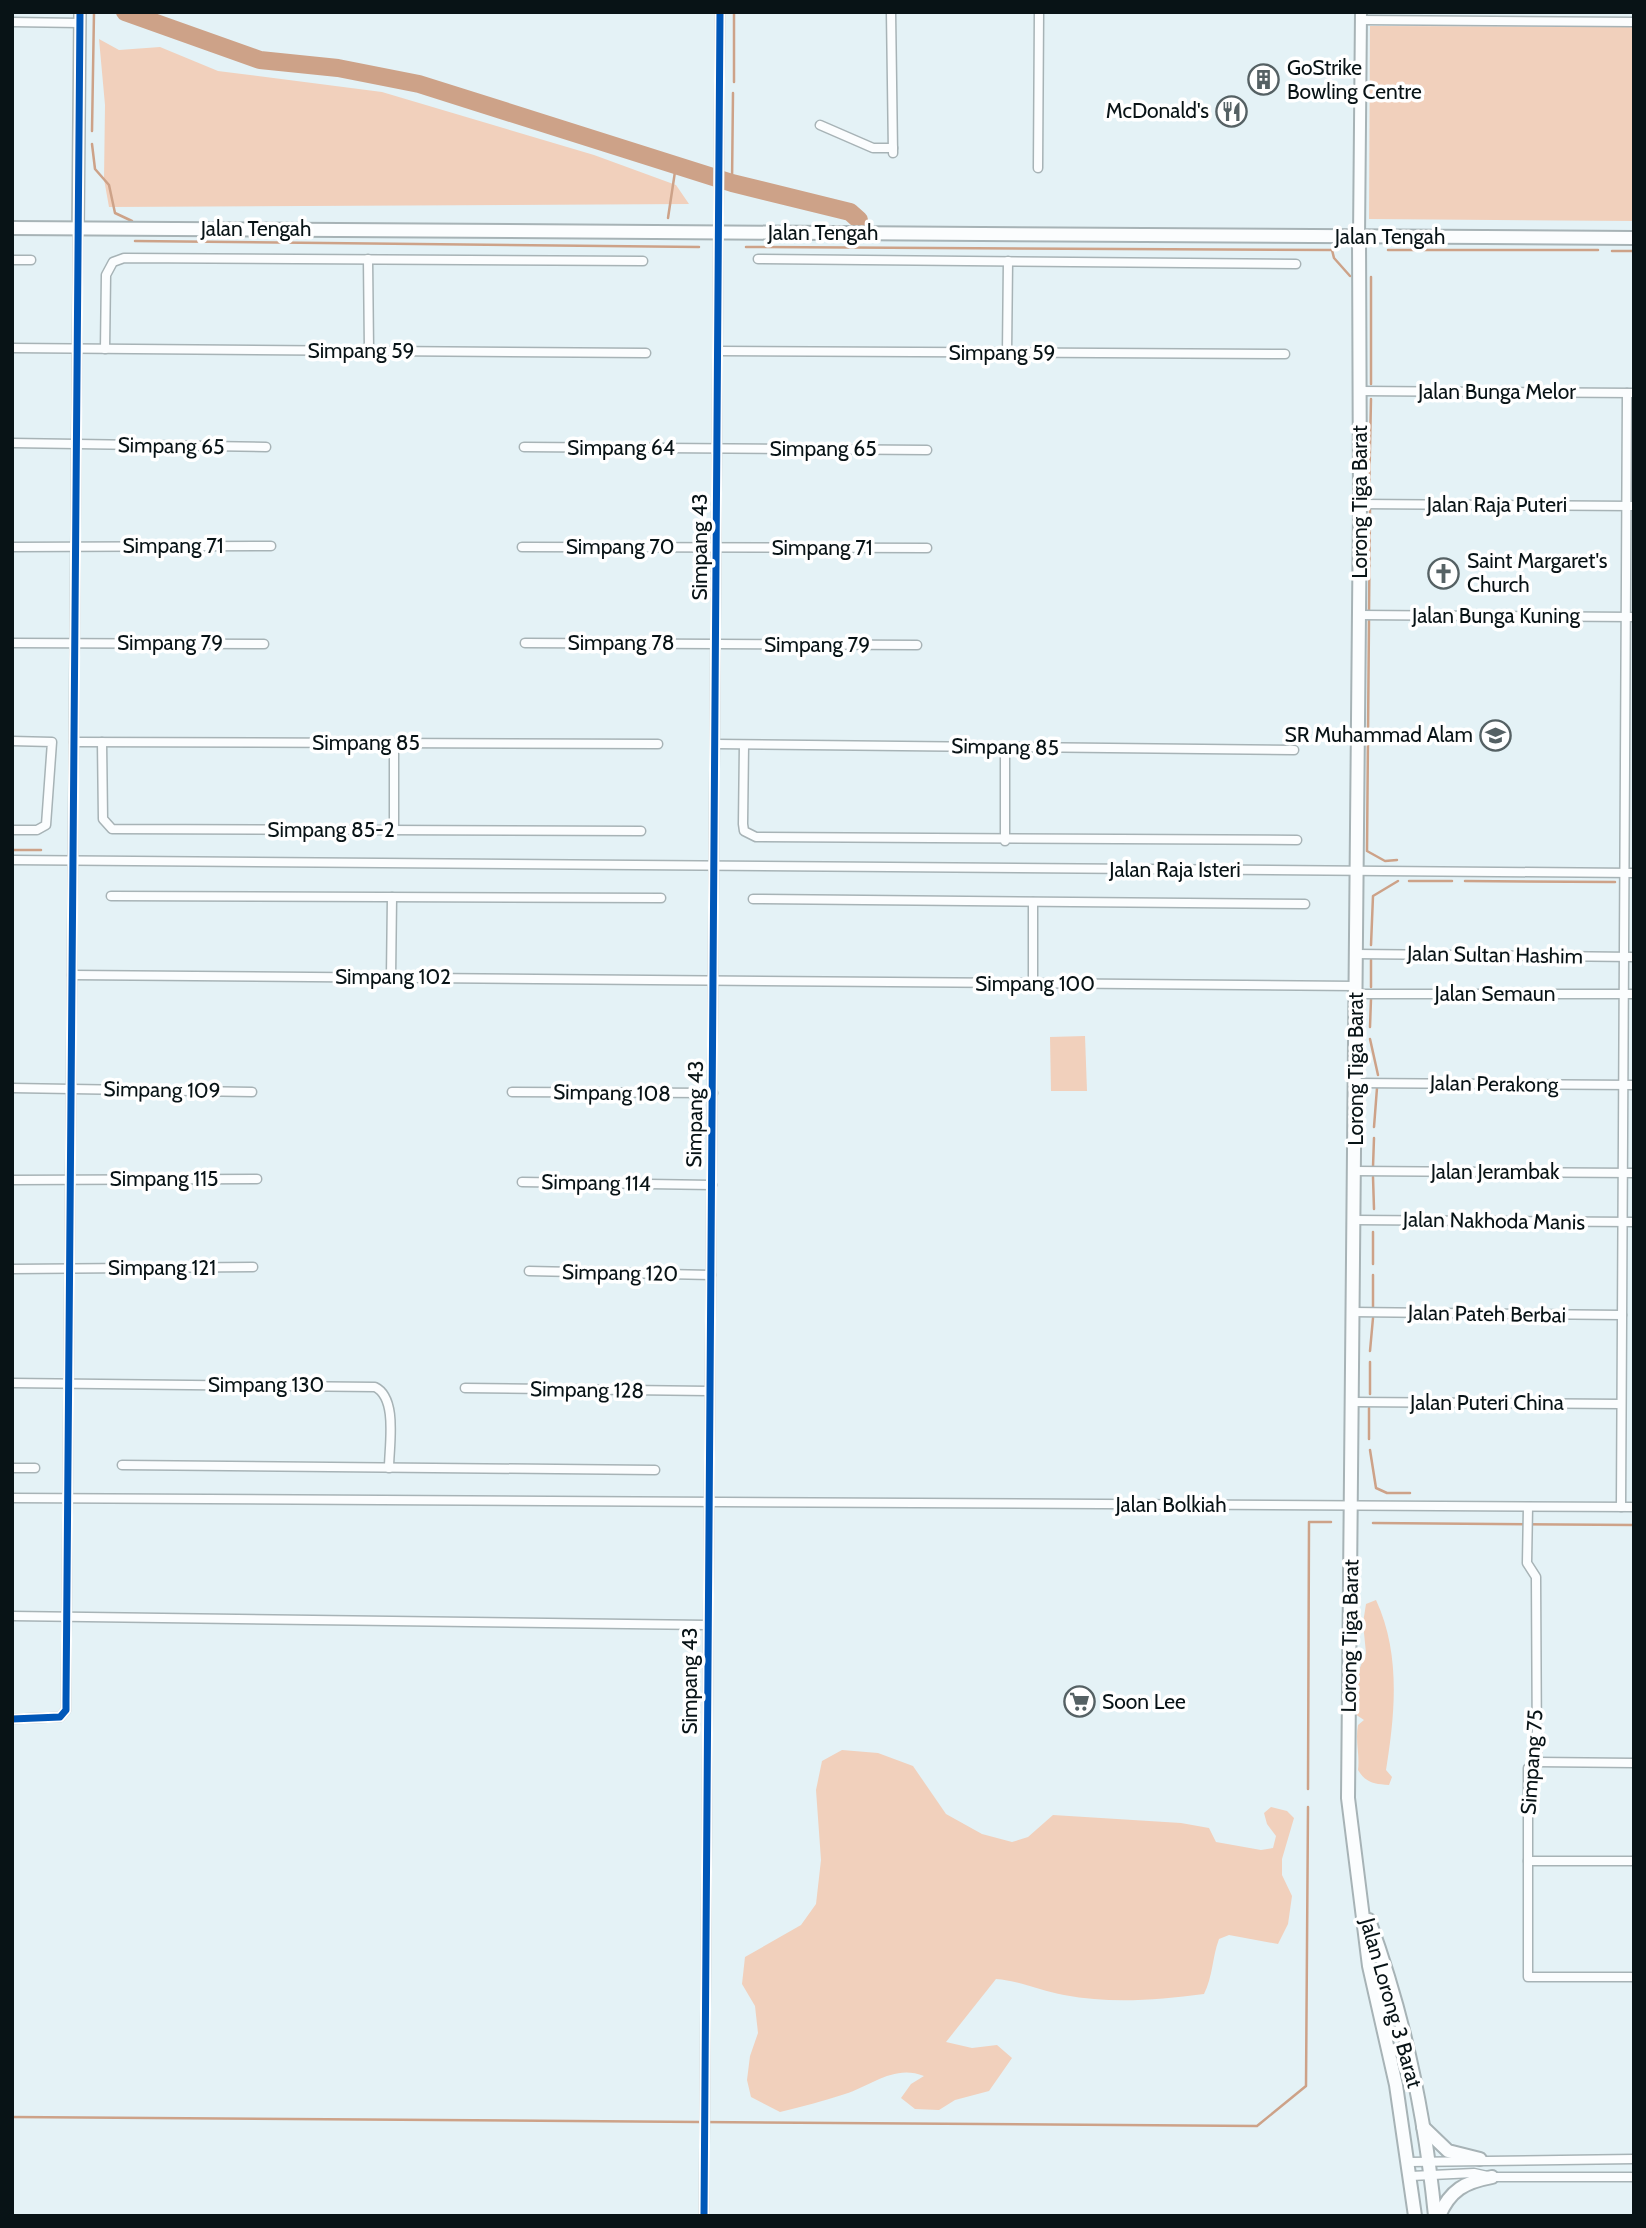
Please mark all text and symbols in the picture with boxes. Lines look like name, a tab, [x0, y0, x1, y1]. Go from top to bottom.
place label: GoStrike Bowling Centre	[1287, 55, 1422, 104]
building icon: GoStrike Bowling Centre	[1247, 63, 1281, 97]
restaurant icon: McDonald's	[1215, 94, 1249, 128]
place label: McDonald's	[1106, 98, 1209, 123]
street label: Jalan Tengah	[200, 216, 311, 241]
street label: Jalan Tengah	[767, 220, 878, 245]
street label: Jalan Tengah	[1334, 224, 1445, 249]
street label: Simpang 59	[308, 338, 415, 363]
street label: Simpang 59	[949, 340, 1056, 365]
street label: Jalan Bunga Melor	[1417, 379, 1576, 404]
street label: Lorong Tiga Barat	[1347, 425, 1372, 579]
street label: Simpang 65	[117, 432, 225, 459]
street label: Simpang 64	[567, 435, 675, 460]
street label: Simpang 65	[770, 436, 877, 461]
street label: Jalan Raja Puteri	[1426, 492, 1567, 518]
street label: Simpang 43	[687, 493, 712, 601]
street label: Simpang 71	[122, 533, 224, 558]
street label: Simpang 70	[566, 534, 674, 559]
street label: Simpang 71	[771, 535, 873, 560]
place label: Saint Margaret's Church	[1467, 548, 1608, 597]
church icon: Saint Margaret's Church	[1427, 556, 1461, 590]
street label: Jalan Bunga Kuning	[1411, 603, 1581, 628]
street label: Simpang 79	[117, 630, 223, 655]
street label: Simpang 78	[568, 630, 675, 655]
street label: Simpang 79	[764, 632, 870, 657]
school or university icon: SR Muhammad Alam	[1479, 718, 1513, 752]
place label: SR Muhammad Alam	[1285, 722, 1473, 747]
street label: Simpang 85	[312, 730, 420, 755]
street label: Simpang 85	[951, 733, 1059, 760]
street label: Simpang 85-2	[267, 817, 395, 842]
street label: Jalan Raja Isteri	[1108, 857, 1241, 883]
street label: Jalan Sultan Hashim	[1406, 940, 1583, 969]
street label: Simpang 102	[335, 964, 451, 989]
street label: Simpang 100	[975, 971, 1095, 996]
street label: Jalan Semaun	[1434, 981, 1555, 1006]
street label: Lorong Tiga Barat	[1343, 992, 1368, 1146]
street label: Simpang 43	[681, 1060, 708, 1168]
street label: Jalan Perakong	[1429, 1070, 1559, 1097]
street label: Simpang 109	[103, 1076, 221, 1103]
street label: Simpang 108	[553, 1079, 671, 1106]
street label: Jalan Jerambak	[1430, 1159, 1560, 1184]
street label: Simpang 115	[110, 1166, 218, 1191]
street label: Simpang 114	[541, 1169, 651, 1196]
street label: Jalan Nakhoda Manis	[1402, 1206, 1586, 1235]
street label: Simpang 121	[108, 1255, 216, 1280]
street label: Simpang 120	[562, 1259, 678, 1286]
street label: Jalan Pateh Berbai	[1407, 1300, 1566, 1327]
street label: Simpang 130	[208, 1372, 324, 1397]
street label: Simpang 128	[530, 1376, 644, 1403]
street label: Jalan Puteri China	[1409, 1390, 1564, 1415]
street label: Jalan Bolkiah	[1114, 1492, 1227, 1517]
street label: Lorong Tiga Barat	[1336, 1559, 1363, 1713]
street label: Simpang 43	[677, 1627, 702, 1735]
supermarket icon: Soon Lee	[1062, 1685, 1096, 1719]
place label: Soon Lee	[1102, 1689, 1186, 1714]
street label: Simpang 75	[1515, 1708, 1548, 1816]
street label: Jalan Lorong 3 Barat	[1355, 1914, 1428, 2091]

